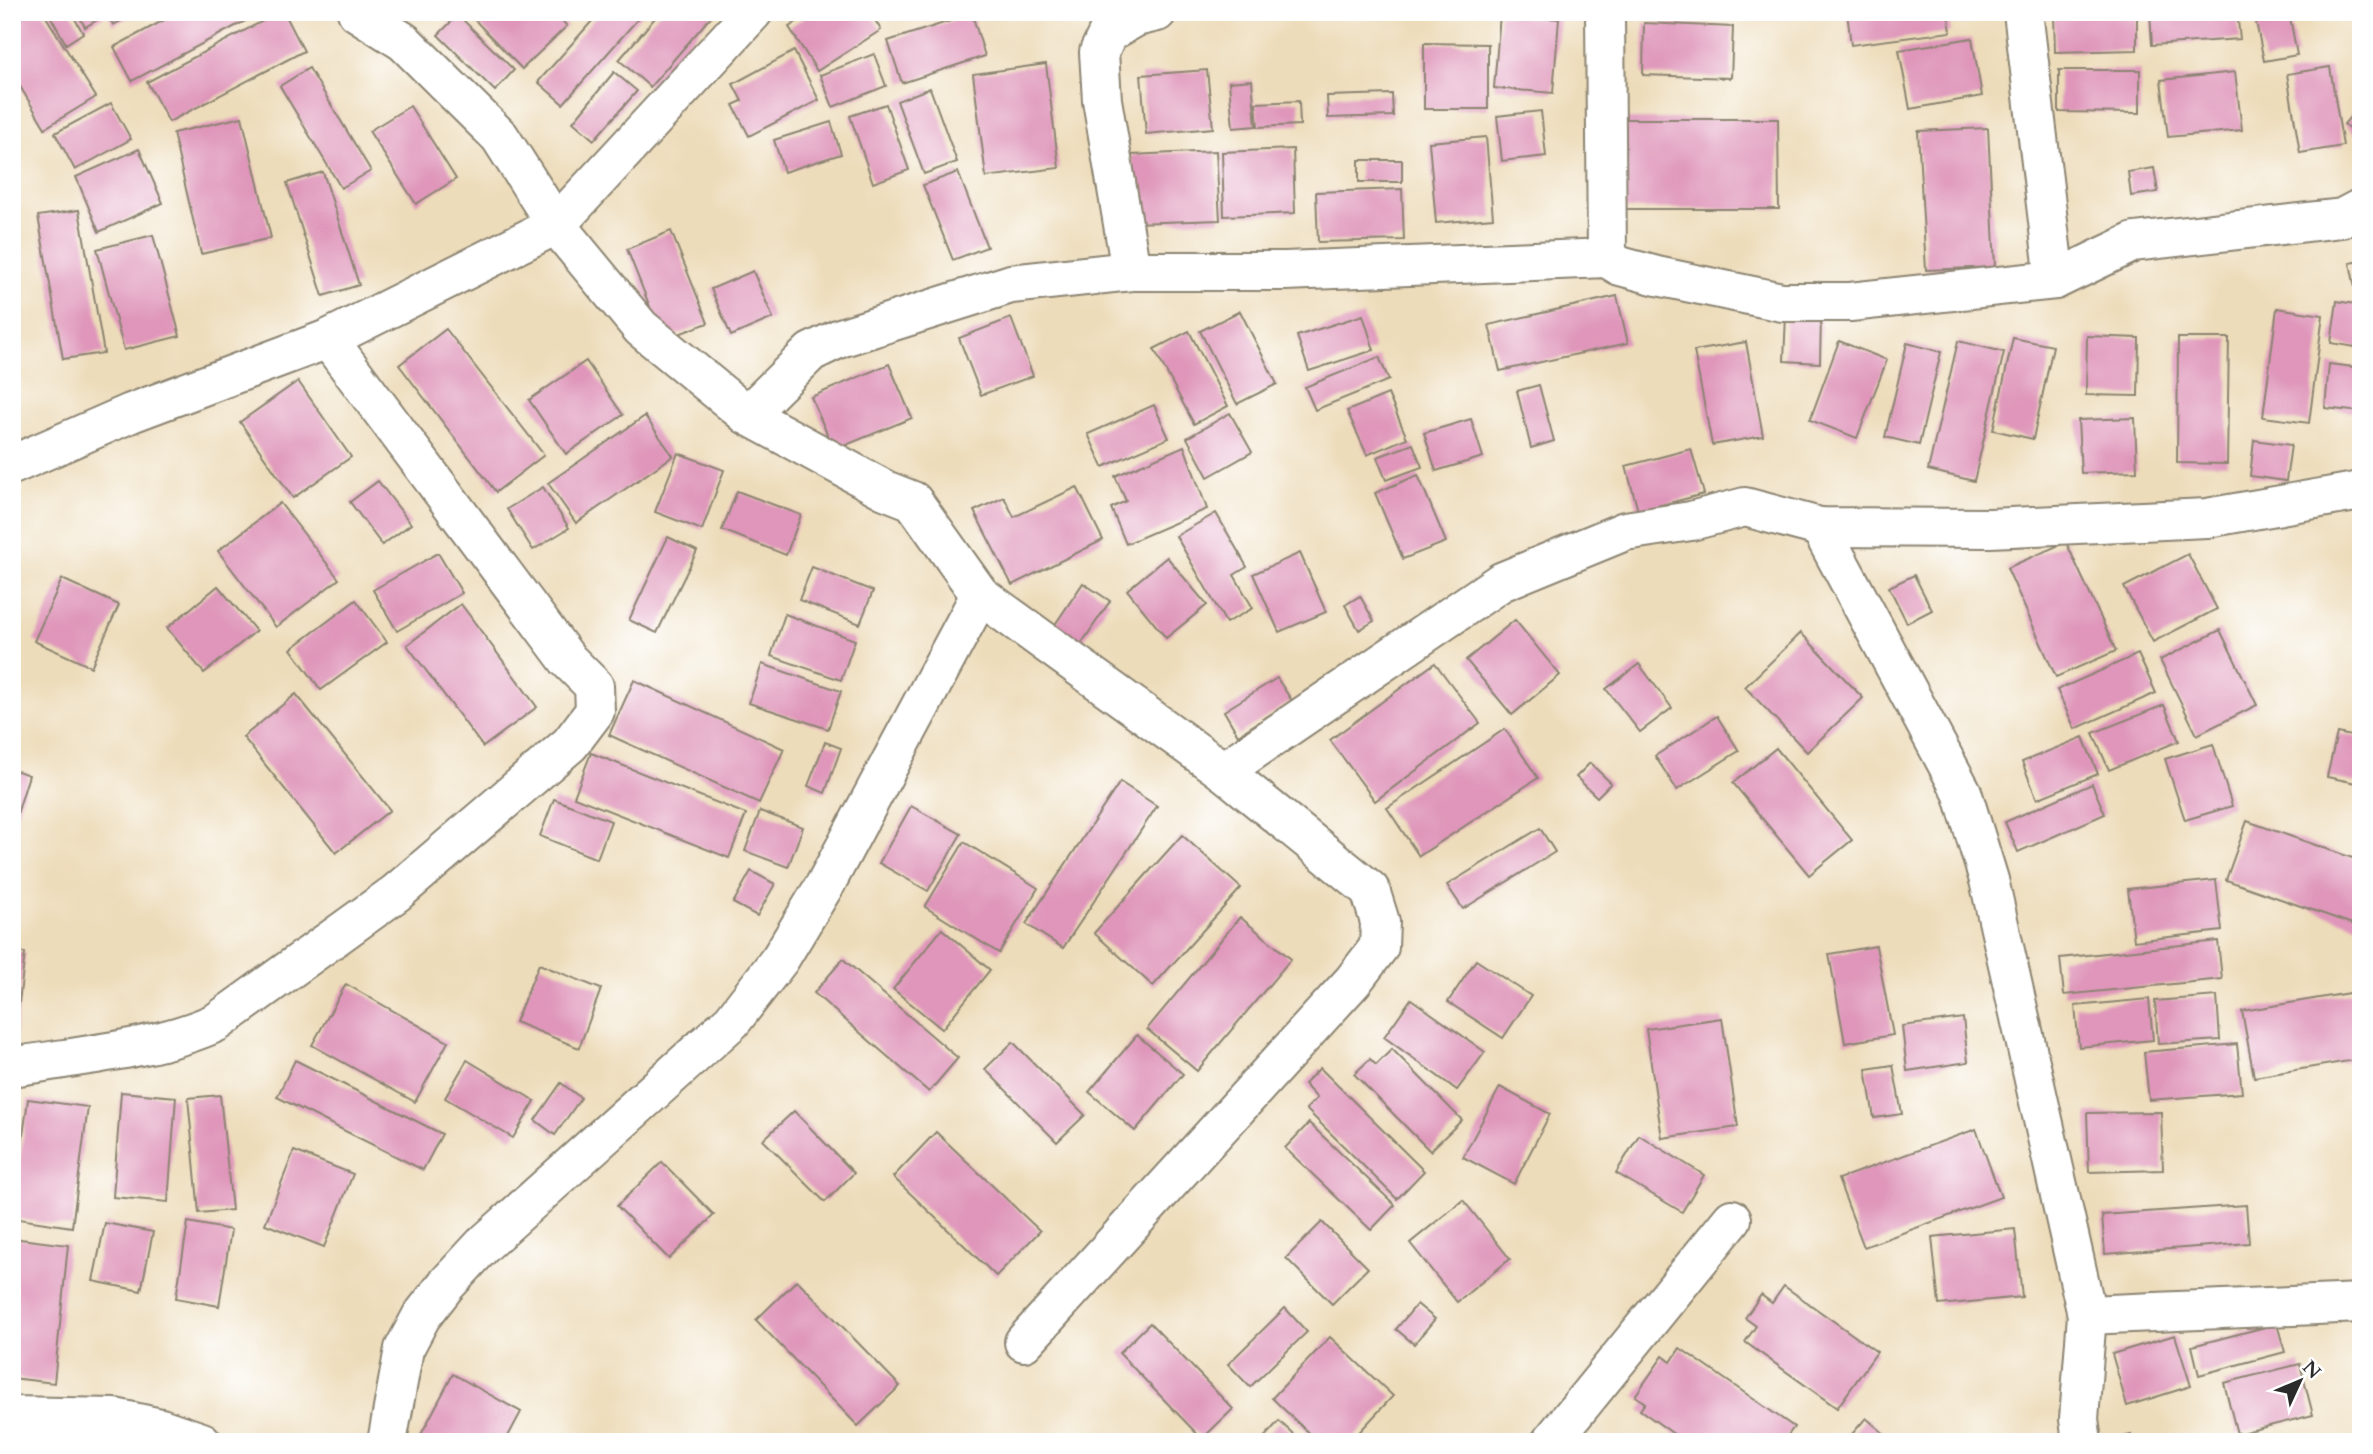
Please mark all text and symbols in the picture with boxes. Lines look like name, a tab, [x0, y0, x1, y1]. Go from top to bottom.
north arrow	[2264, 1346, 2334, 1416]
text: N	[2296, 1355, 2327, 1385]

